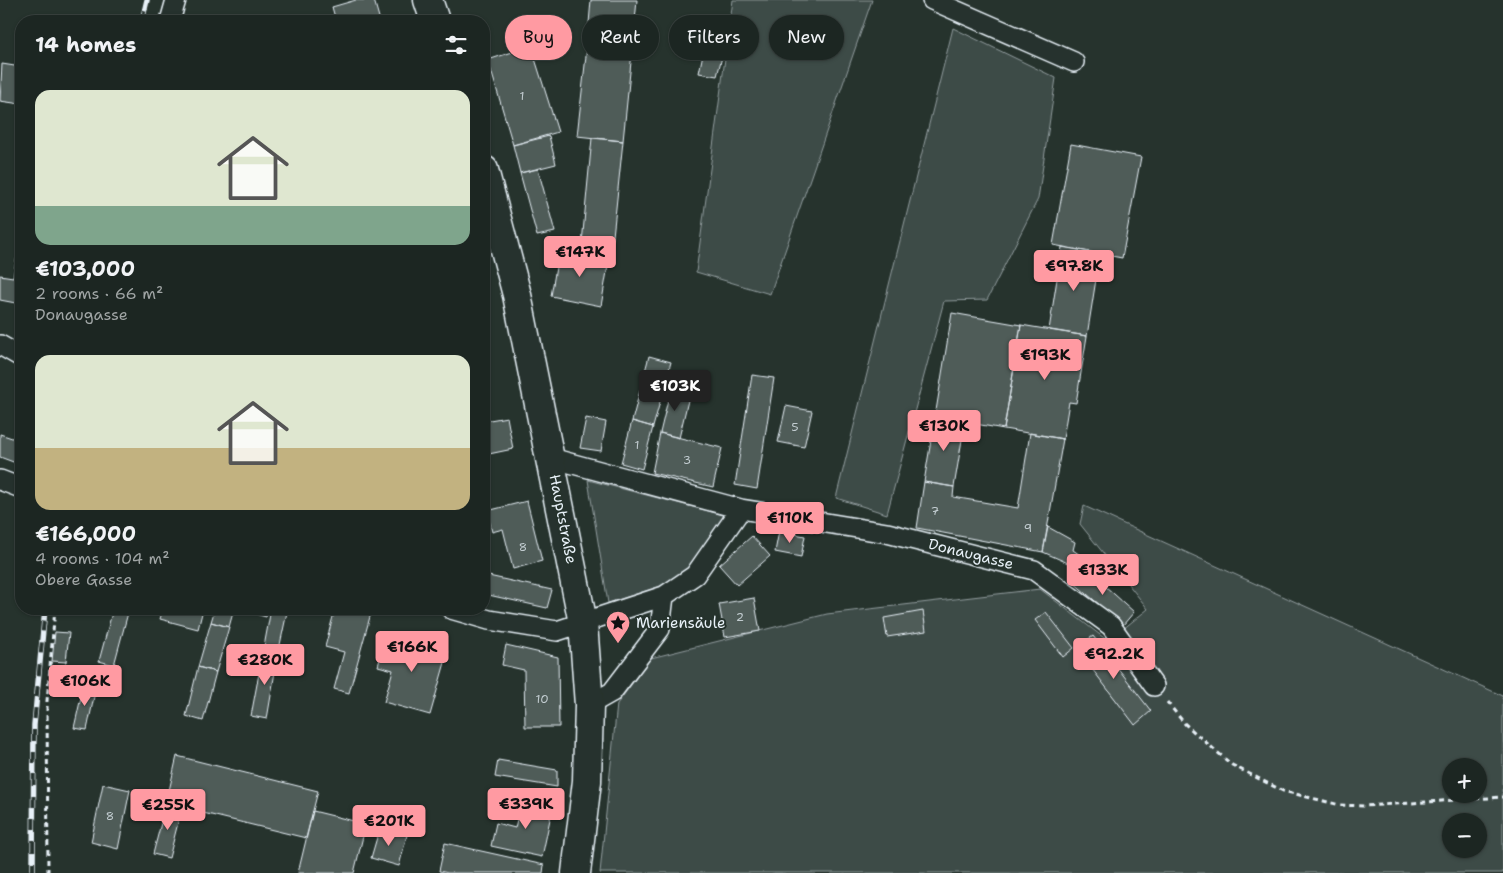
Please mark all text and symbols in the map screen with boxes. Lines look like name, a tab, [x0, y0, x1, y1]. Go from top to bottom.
chip: Buy	[505, 15, 572, 60]
chip: Rent	[582, 15, 659, 60]
chip: Filters	[669, 15, 759, 60]
chip: New	[769, 15, 844, 60]
text: 14 homes	[35, 31, 136, 59]
icon: filters	[442, 31, 470, 59]
house number: 1	[519, 88, 525, 104]
icon: home	[208, 123, 298, 213]
pin: €147K	[545, 236, 615, 278]
text: €147K	[555, 241, 605, 262]
pin: €97.8K	[1033, 250, 1115, 292]
text: €103,000	[35, 255, 135, 283]
text: €97.8K	[1045, 255, 1103, 276]
text: 2 rooms · 66 m²	[35, 283, 163, 304]
text: Donaugasse	[35, 304, 128, 325]
pin: €193K	[1010, 338, 1080, 381]
text: €193K	[1020, 344, 1070, 365]
pin: €103K	[640, 370, 710, 412]
text: €103K	[650, 375, 700, 396]
icon: home	[208, 388, 298, 478]
pin: €130K	[909, 410, 979, 452]
text: €130K	[919, 415, 969, 436]
house number: 5	[791, 419, 799, 435]
house number: 1	[634, 437, 640, 453]
house number: 3	[683, 452, 691, 468]
street label: Hauptstraße	[545, 473, 581, 565]
pin: €110K	[755, 502, 825, 544]
house number: 7	[931, 503, 939, 519]
text: €110K	[767, 507, 813, 528]
text: €166,000	[35, 520, 136, 548]
house number: 9	[1024, 520, 1032, 536]
street label: Donaugasse	[926, 534, 1016, 574]
house number: 8	[519, 539, 527, 555]
text: 4 rooms · 104 m²	[35, 548, 170, 569]
pin: €133K	[1068, 554, 1138, 596]
text: €133K	[1078, 559, 1128, 580]
text: Obere Gasse	[35, 569, 132, 590]
house number: 2	[736, 609, 744, 625]
place icon: Mariensäule	[605, 610, 631, 644]
place label: Mariensäule	[636, 613, 726, 633]
pin: €166K	[377, 630, 447, 673]
text: €166K	[387, 636, 437, 657]
pin: €92.2K	[1073, 638, 1155, 680]
text: €92.2K	[1084, 643, 1144, 664]
pin: €280K	[230, 644, 300, 686]
text: €280K	[237, 649, 293, 670]
pin: €106K	[50, 664, 120, 707]
text: €106K	[60, 670, 110, 691]
house number: 10	[535, 691, 549, 707]
map controls	[1442, 758, 1487, 858]
button: +	[1442, 758, 1487, 803]
pin: €255K	[133, 788, 203, 831]
pin: €339K	[491, 788, 561, 830]
text: €339K	[499, 793, 553, 814]
text: €255K	[141, 794, 195, 815]
pin: €201K	[354, 804, 424, 847]
house number: 8	[106, 808, 114, 824]
text: €201K	[363, 810, 415, 831]
button: −	[1442, 813, 1487, 858]

